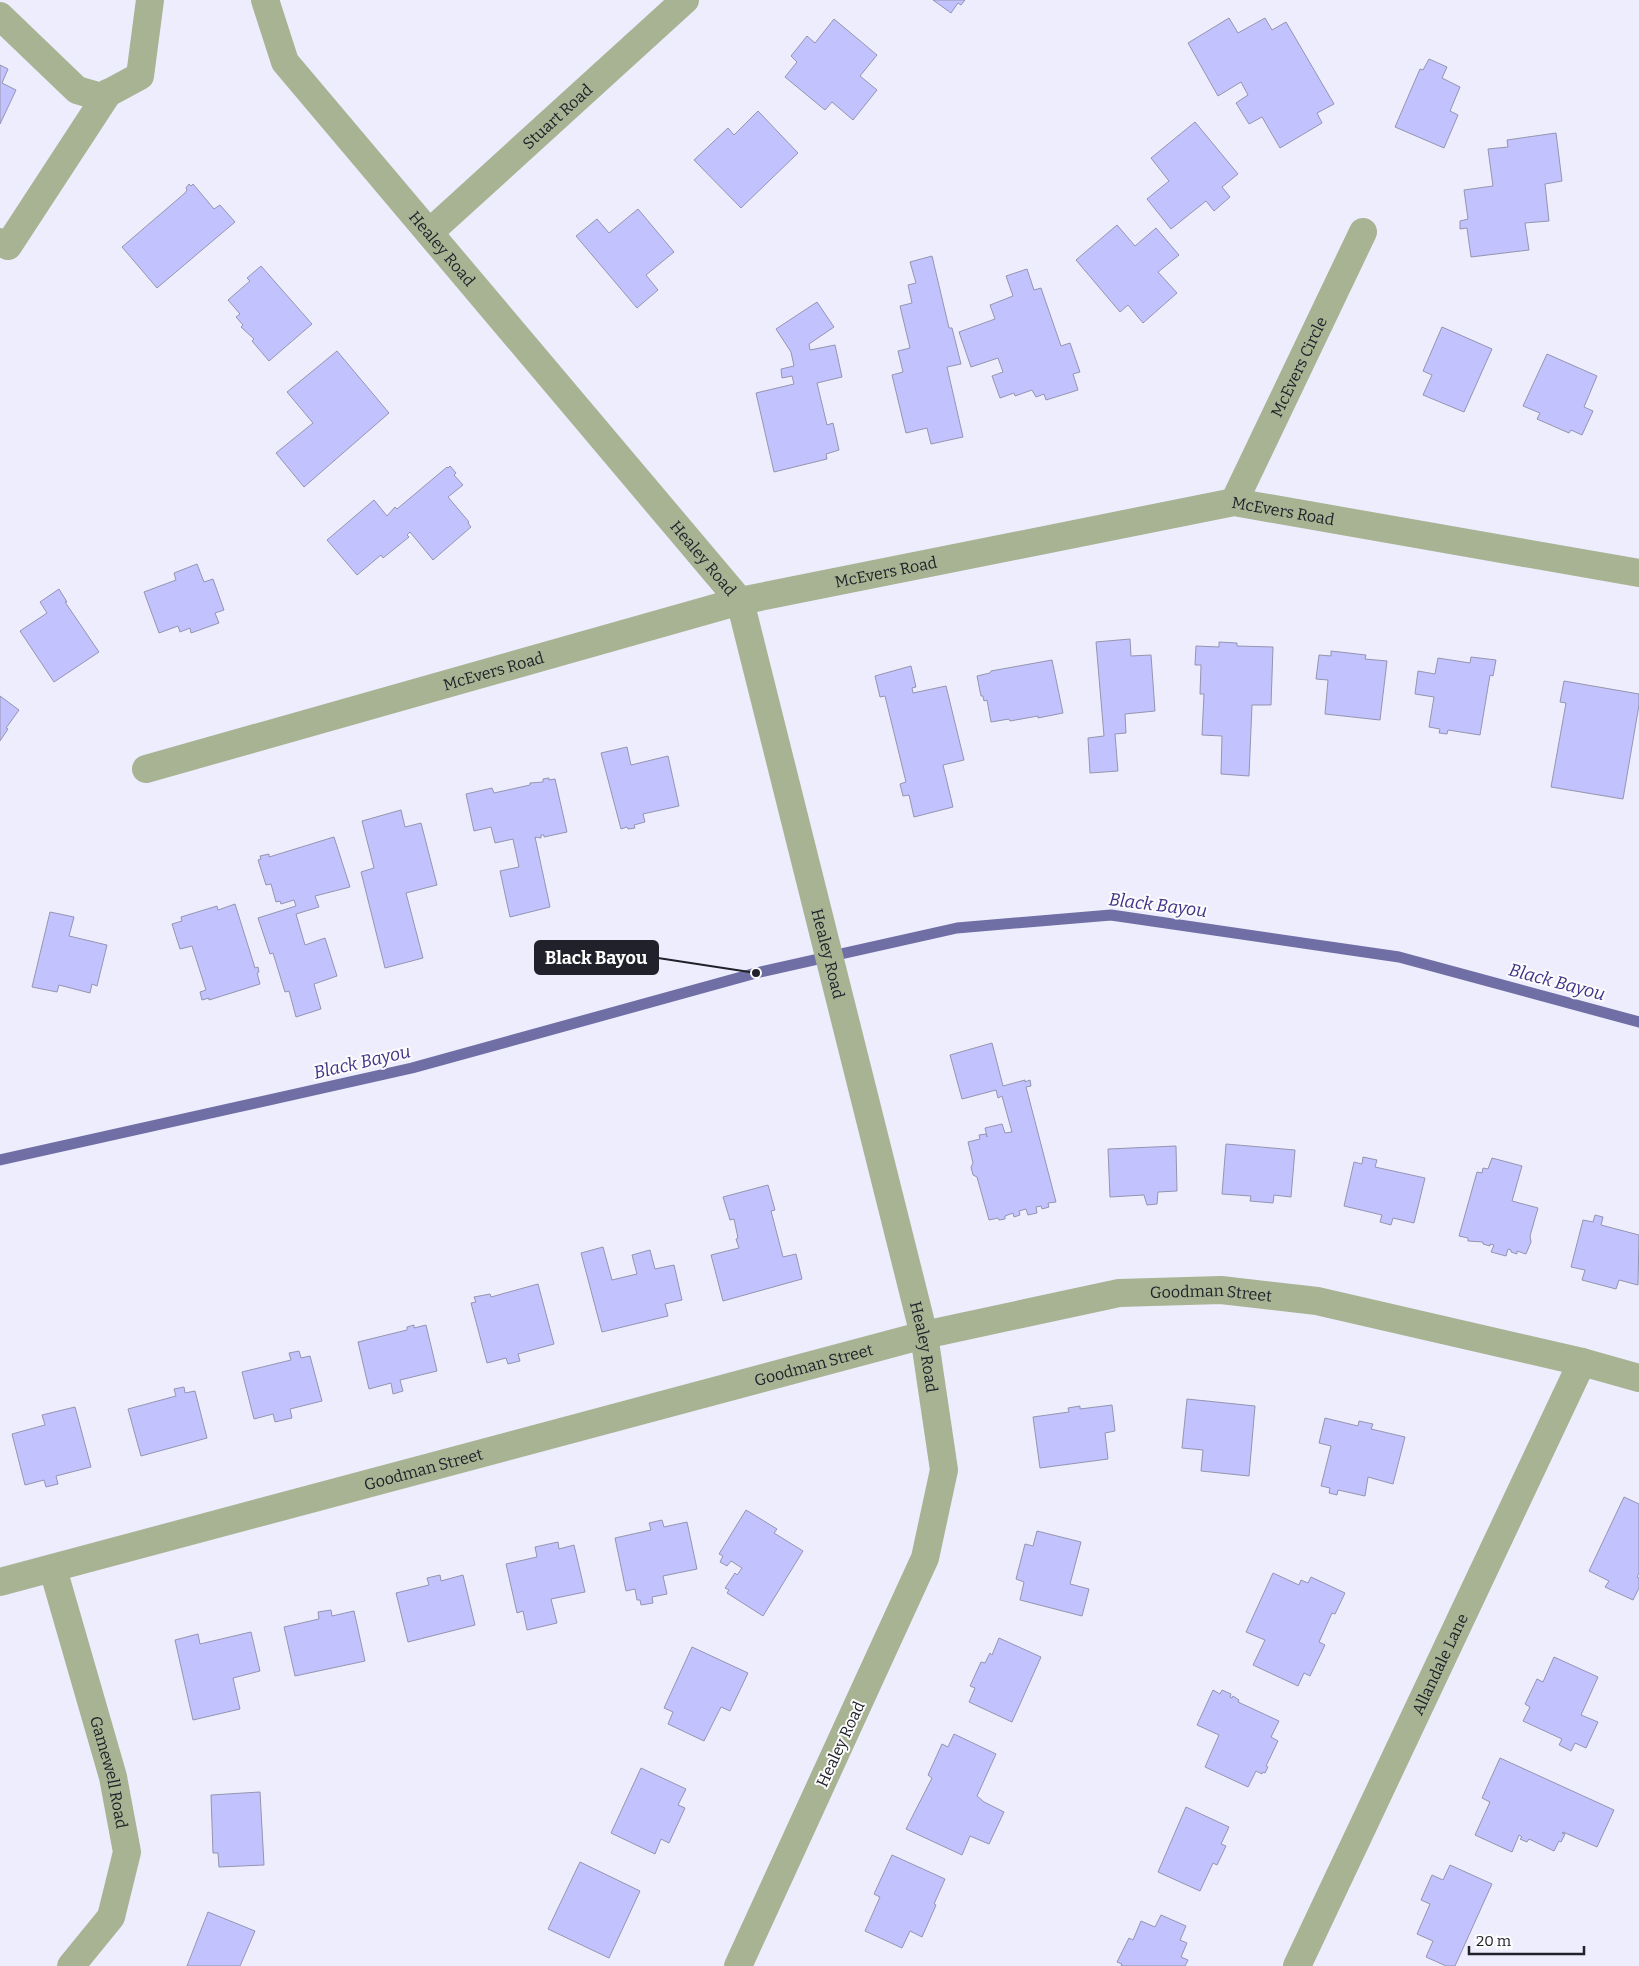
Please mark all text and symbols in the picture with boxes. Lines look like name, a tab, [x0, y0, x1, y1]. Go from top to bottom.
street label: Stuart Road	[519, 80, 597, 153]
street label: Healey Road	[405, 207, 479, 290]
street label: McEvers Circle	[1267, 314, 1331, 420]
street label: McEvers Road	[1230, 493, 1336, 530]
street label: Healey Road	[666, 517, 741, 600]
street label: McEvers Road	[833, 553, 939, 592]
street label: McEvers Road	[441, 648, 547, 695]
water label: Black Bayou	[1108, 888, 1208, 922]
street label: Healey Road	[807, 907, 848, 1001]
callout: Black Bayou	[535, 941, 658, 974]
text: Black Bayou	[545, 947, 648, 969]
water label: Black Bayou	[1506, 959, 1608, 1005]
water label: Black Bayou	[311, 1040, 413, 1084]
street label: Goodman Street	[1150, 1281, 1273, 1306]
street label: Healey Road	[906, 1299, 941, 1394]
street label: Goodman Street	[752, 1340, 875, 1390]
street label: Goodman Street	[362, 1444, 485, 1494]
street label: Allandale Lane	[1408, 1610, 1472, 1718]
street label: Healey Road	[812, 1698, 869, 1790]
street label: Gamewell Road	[86, 1714, 132, 1831]
scale bar	[1469, 1924, 1584, 1956]
text: 20 m	[1476, 1932, 1512, 1950]

